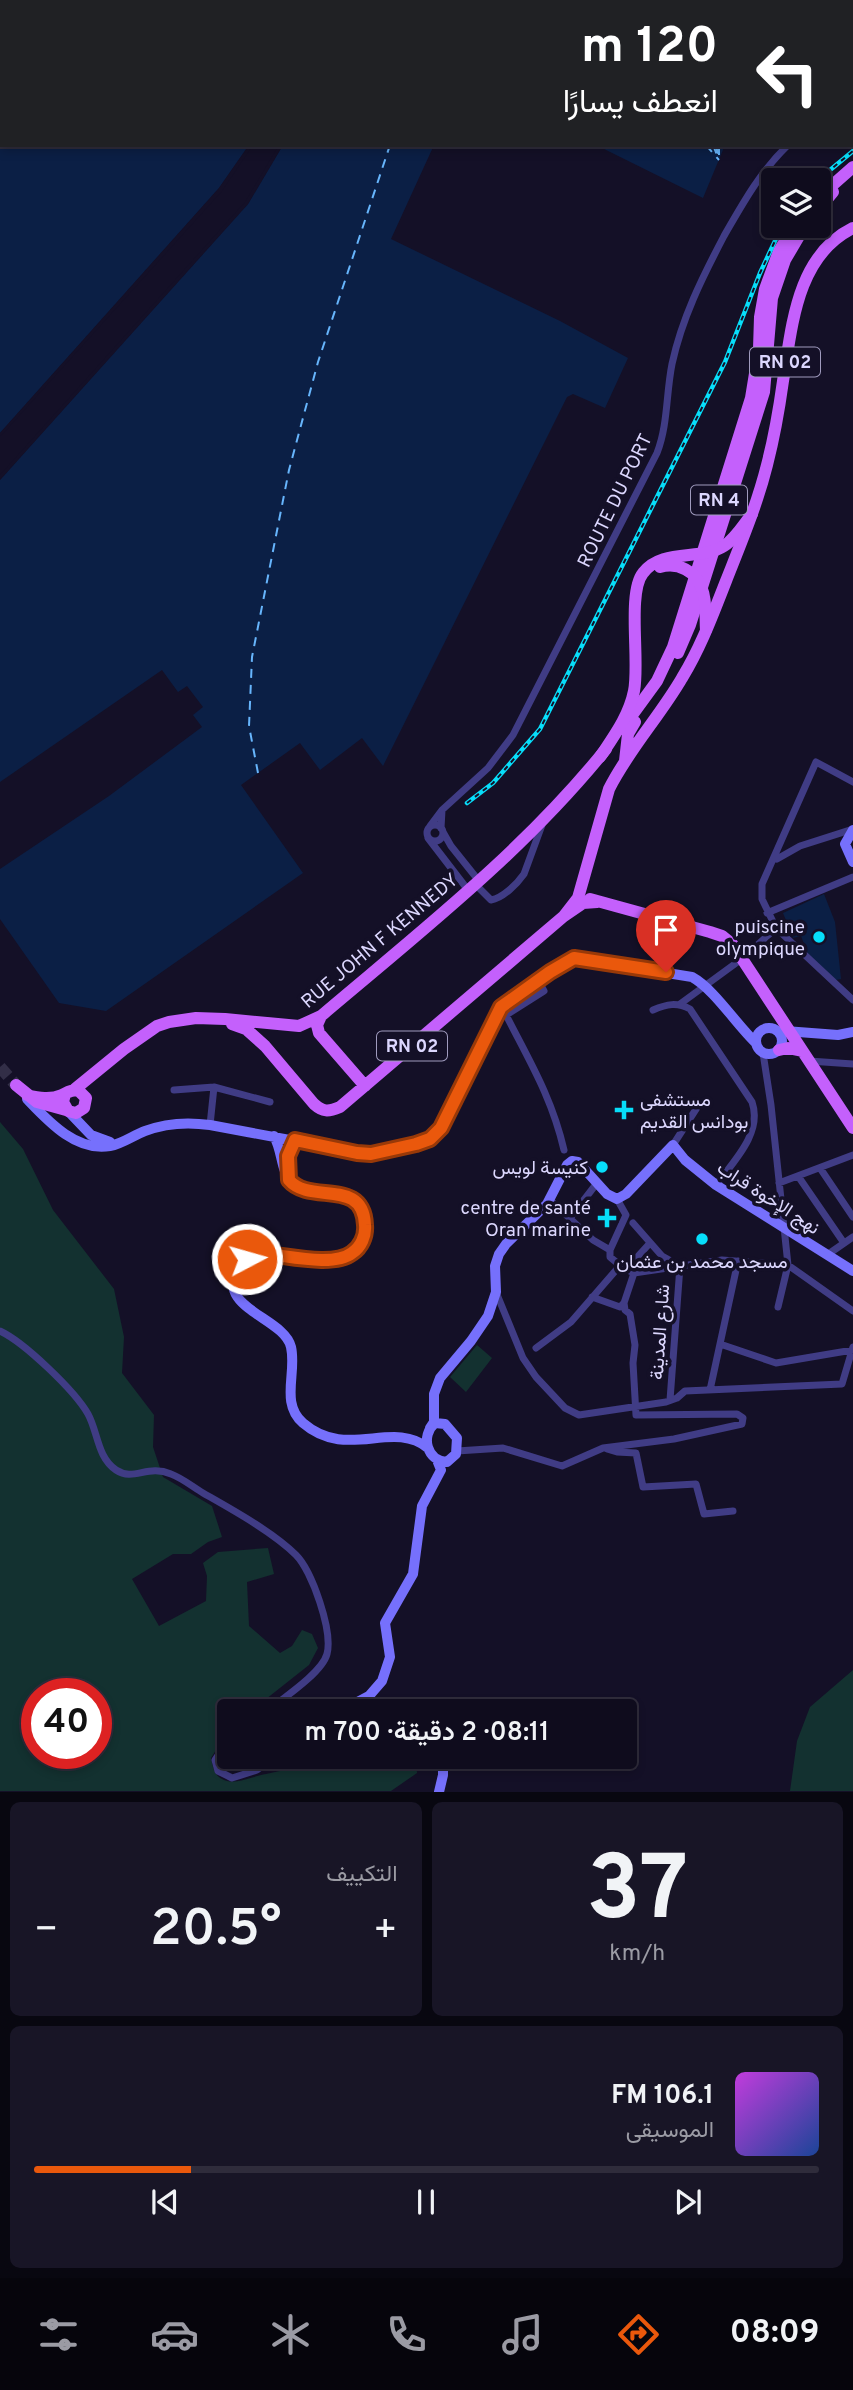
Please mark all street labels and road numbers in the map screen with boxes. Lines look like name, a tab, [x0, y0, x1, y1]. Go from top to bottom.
road number: RN 02	[750, 348, 820, 376]
street label: ROUTE DU PORT	[573, 430, 659, 572]
road number: RN 4	[691, 486, 747, 514]
street label: RUE JOHN F KENNEDY	[297, 869, 464, 1014]
road number: RN 02	[377, 1031, 447, 1060]
street label: نهج الإخوة قراب	[712, 1157, 824, 1241]
street label: شارع المدينة	[646, 1284, 676, 1381]

